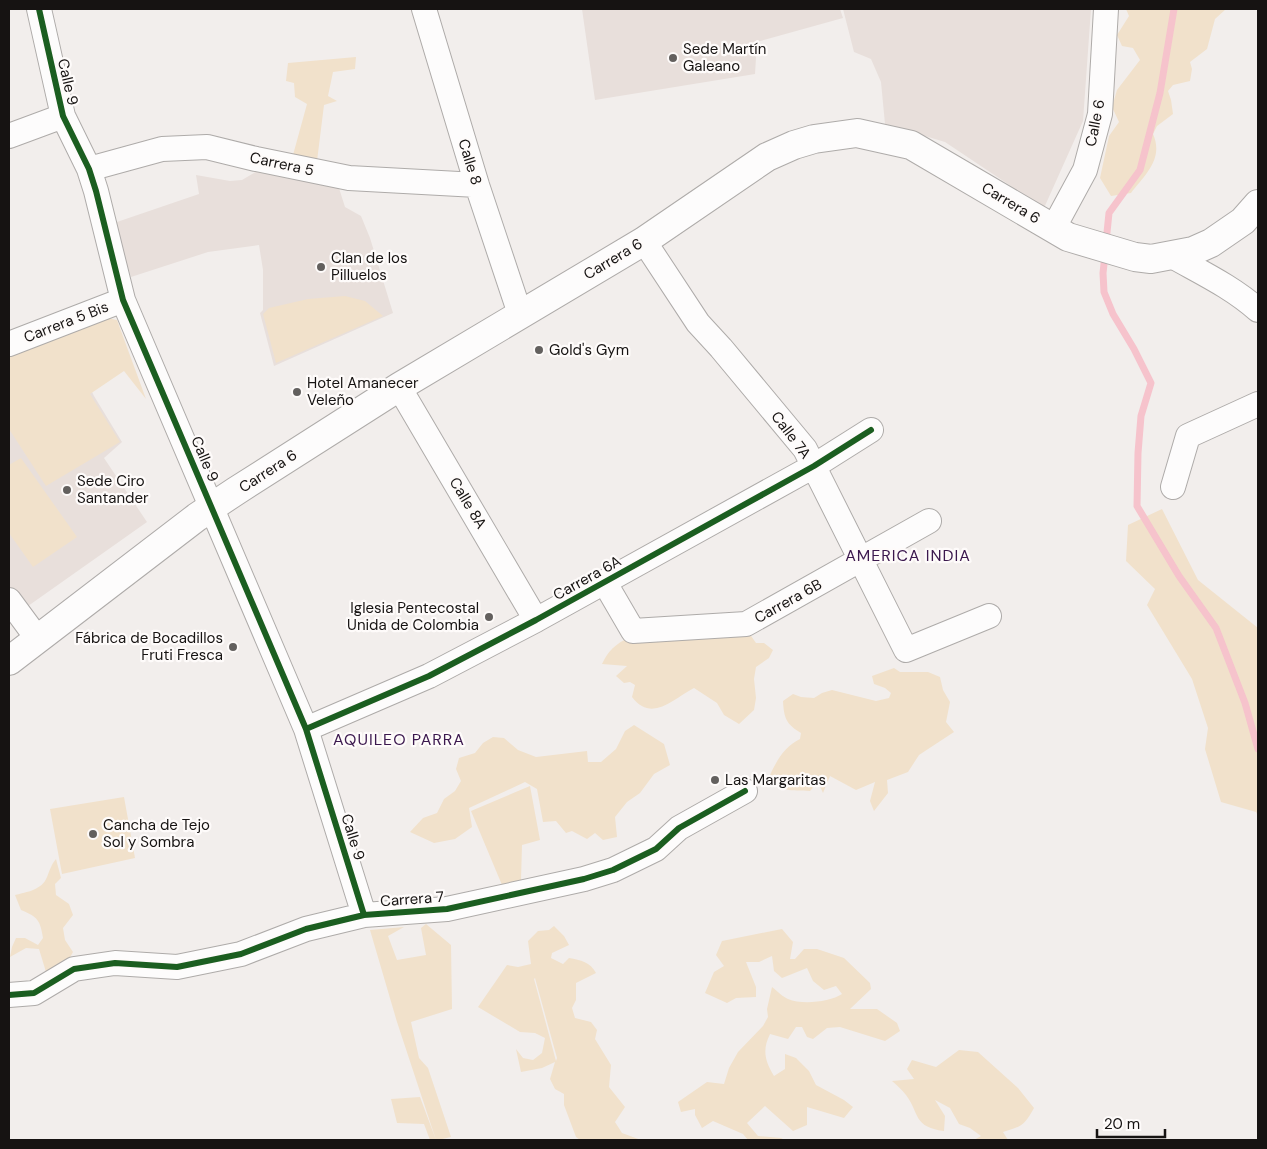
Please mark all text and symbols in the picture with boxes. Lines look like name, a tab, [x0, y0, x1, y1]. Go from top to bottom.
place label: Sede Martín Galeano	[683, 39, 766, 76]
marker: Sede Martín Galeano	[667, 52, 679, 64]
street label: Calle 9	[53, 57, 83, 107]
street label: Calle 6	[1081, 98, 1109, 148]
street label: Calle 8	[454, 136, 486, 188]
street label: Carrera 5	[248, 147, 316, 181]
street label: Carrera 6	[978, 178, 1044, 228]
street label: Carrera 6	[580, 234, 646, 284]
place label: Clan de los Pilluelos	[331, 248, 408, 285]
marker: Clan de los Pilluelos	[315, 261, 327, 273]
street label: Carrera 5 Bis	[21, 297, 111, 347]
place label: Gold's Gym	[549, 340, 629, 360]
marker: Gold's Gym	[533, 344, 545, 356]
place label: Hotel Amanecer Veleño	[307, 373, 419, 410]
marker: Hotel Amanecer Veleño	[291, 386, 303, 398]
street label: Calle 7A	[767, 407, 815, 463]
street label: Calle 9	[187, 433, 223, 485]
street label: Carrera 6	[235, 445, 301, 497]
place label: Sede Ciro Santander	[77, 471, 149, 508]
street label: Calle 8A	[445, 474, 491, 533]
marker: Sede Ciro Santander	[61, 484, 73, 496]
district label: AMERICA INDIA	[845, 545, 971, 566]
street label: Carrera 6A	[549, 551, 625, 605]
street label: Carrera 6B	[751, 574, 825, 628]
place label: Iglesia Pentecostal Unida de Colombia	[347, 598, 479, 635]
marker: Iglesia Pentecostal Unida de Colombia	[483, 611, 495, 623]
place label: Fábrica de Bocadillos Fruti Fresca	[75, 628, 223, 665]
marker: Fábrica de Bocadillos Fruti Fresca	[227, 641, 239, 653]
district label: AQUILEO PARRA	[333, 729, 465, 750]
place label: Las Margaritas	[725, 770, 826, 790]
marker: Las Margaritas	[709, 774, 721, 786]
street label: Calle 9	[336, 811, 370, 863]
place label: Cancha de Tejo Sol y Sombra	[103, 815, 210, 852]
marker: Cancha de Tejo Sol y Sombra	[87, 828, 99, 840]
street label: Carrera 7	[379, 887, 445, 911]
scale bar	[1097, 1106, 1164, 1138]
text: 20 m	[1104, 1114, 1140, 1134]

